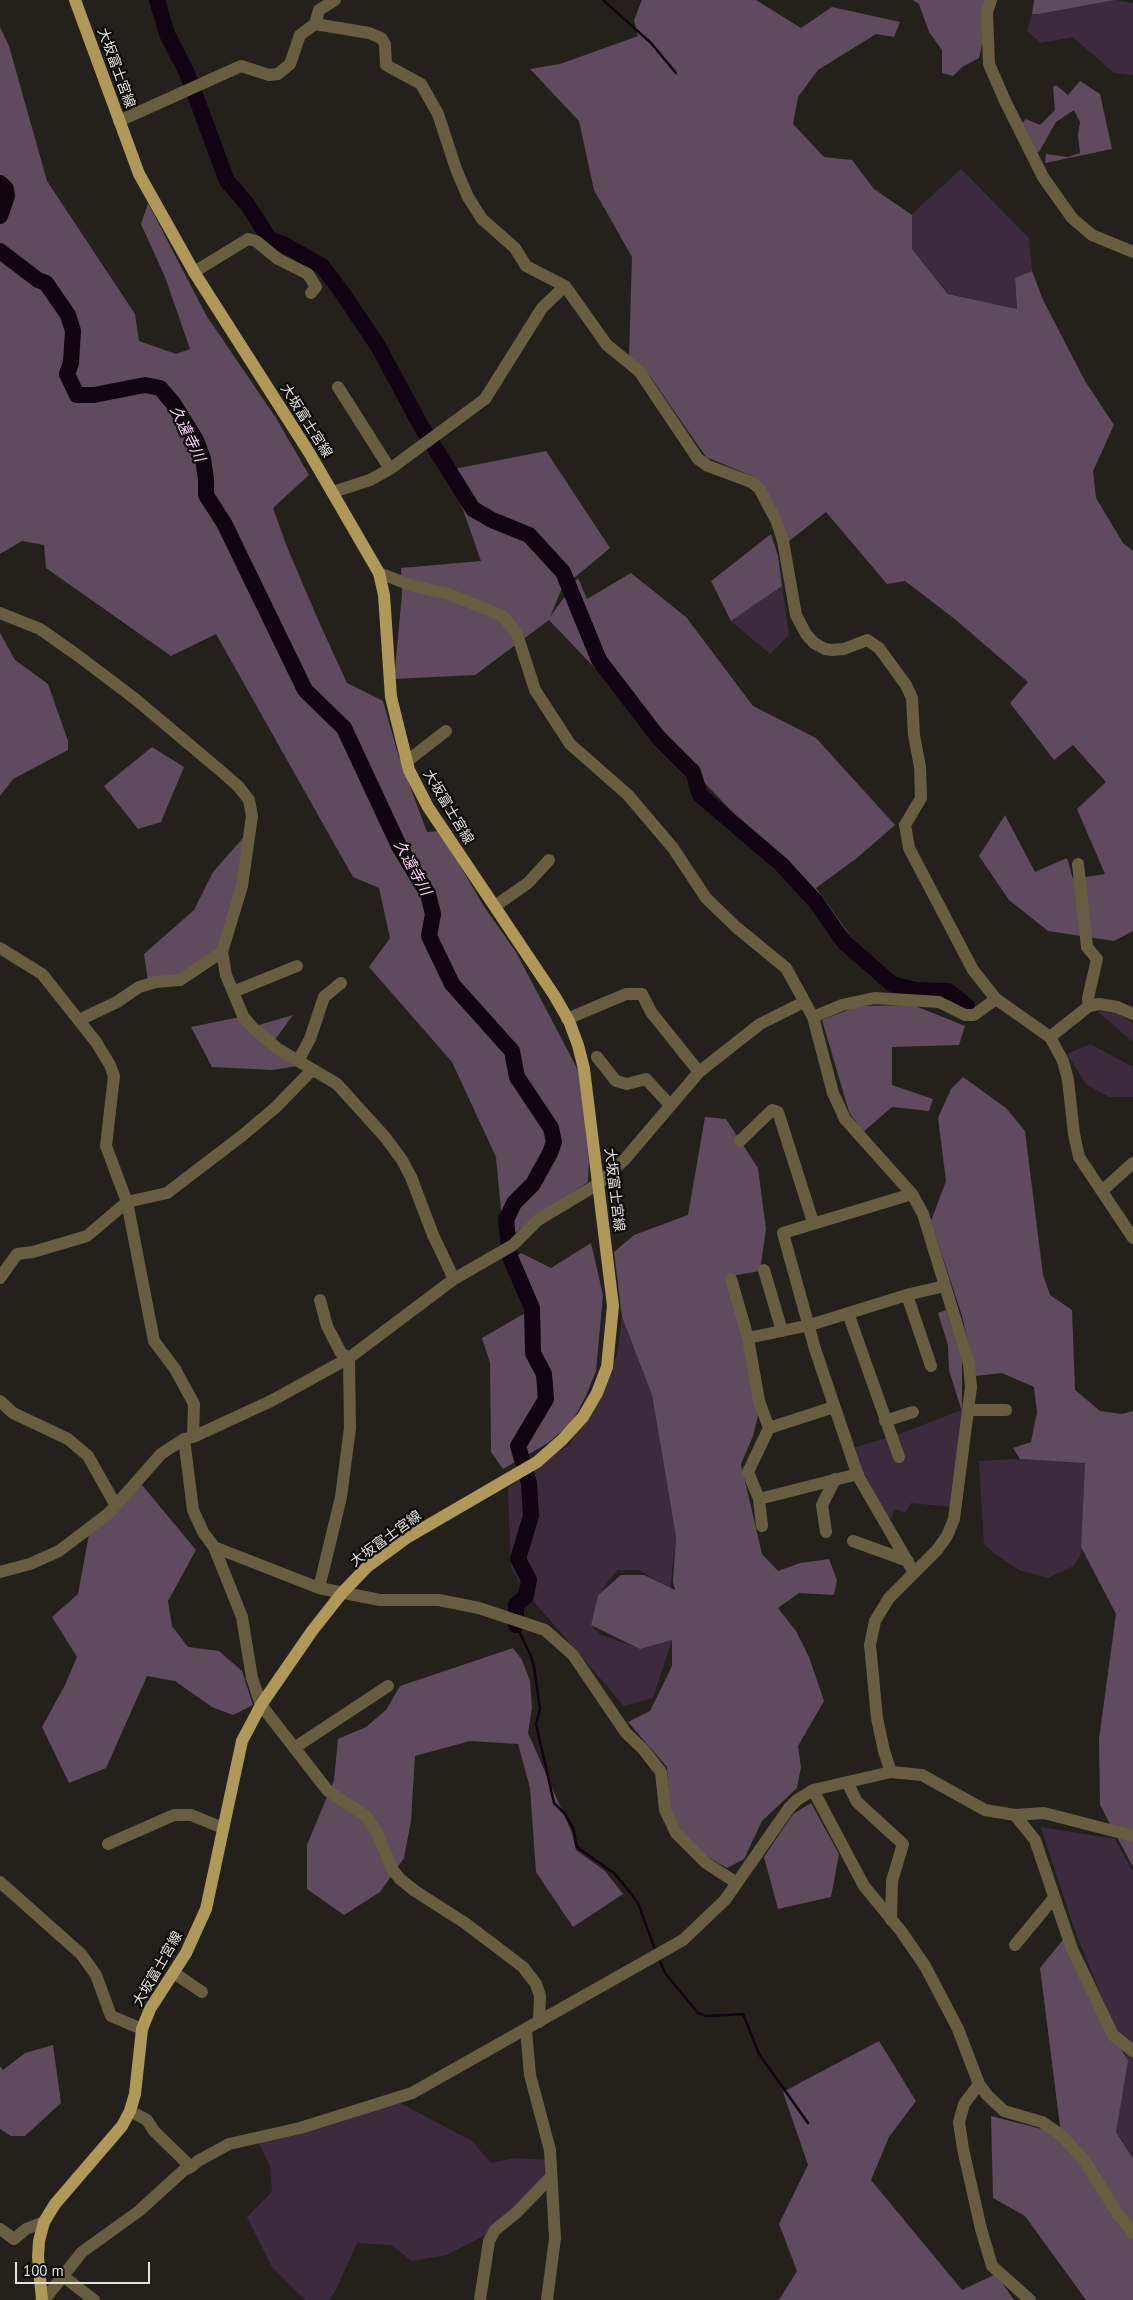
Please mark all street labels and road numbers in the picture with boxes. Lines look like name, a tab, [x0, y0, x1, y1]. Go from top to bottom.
street label: 大坂富士宮線	[94, 26, 138, 110]
street label: 大坂富士宮線	[277, 381, 335, 461]
street label: 大坂富士宮線	[419, 767, 477, 847]
street label: 大坂富士宮線	[601, 1147, 627, 1233]
street label: 大坂富士宮線	[347, 1508, 425, 1570]
street label: 大坂富士宮線	[130, 1928, 186, 2010]

